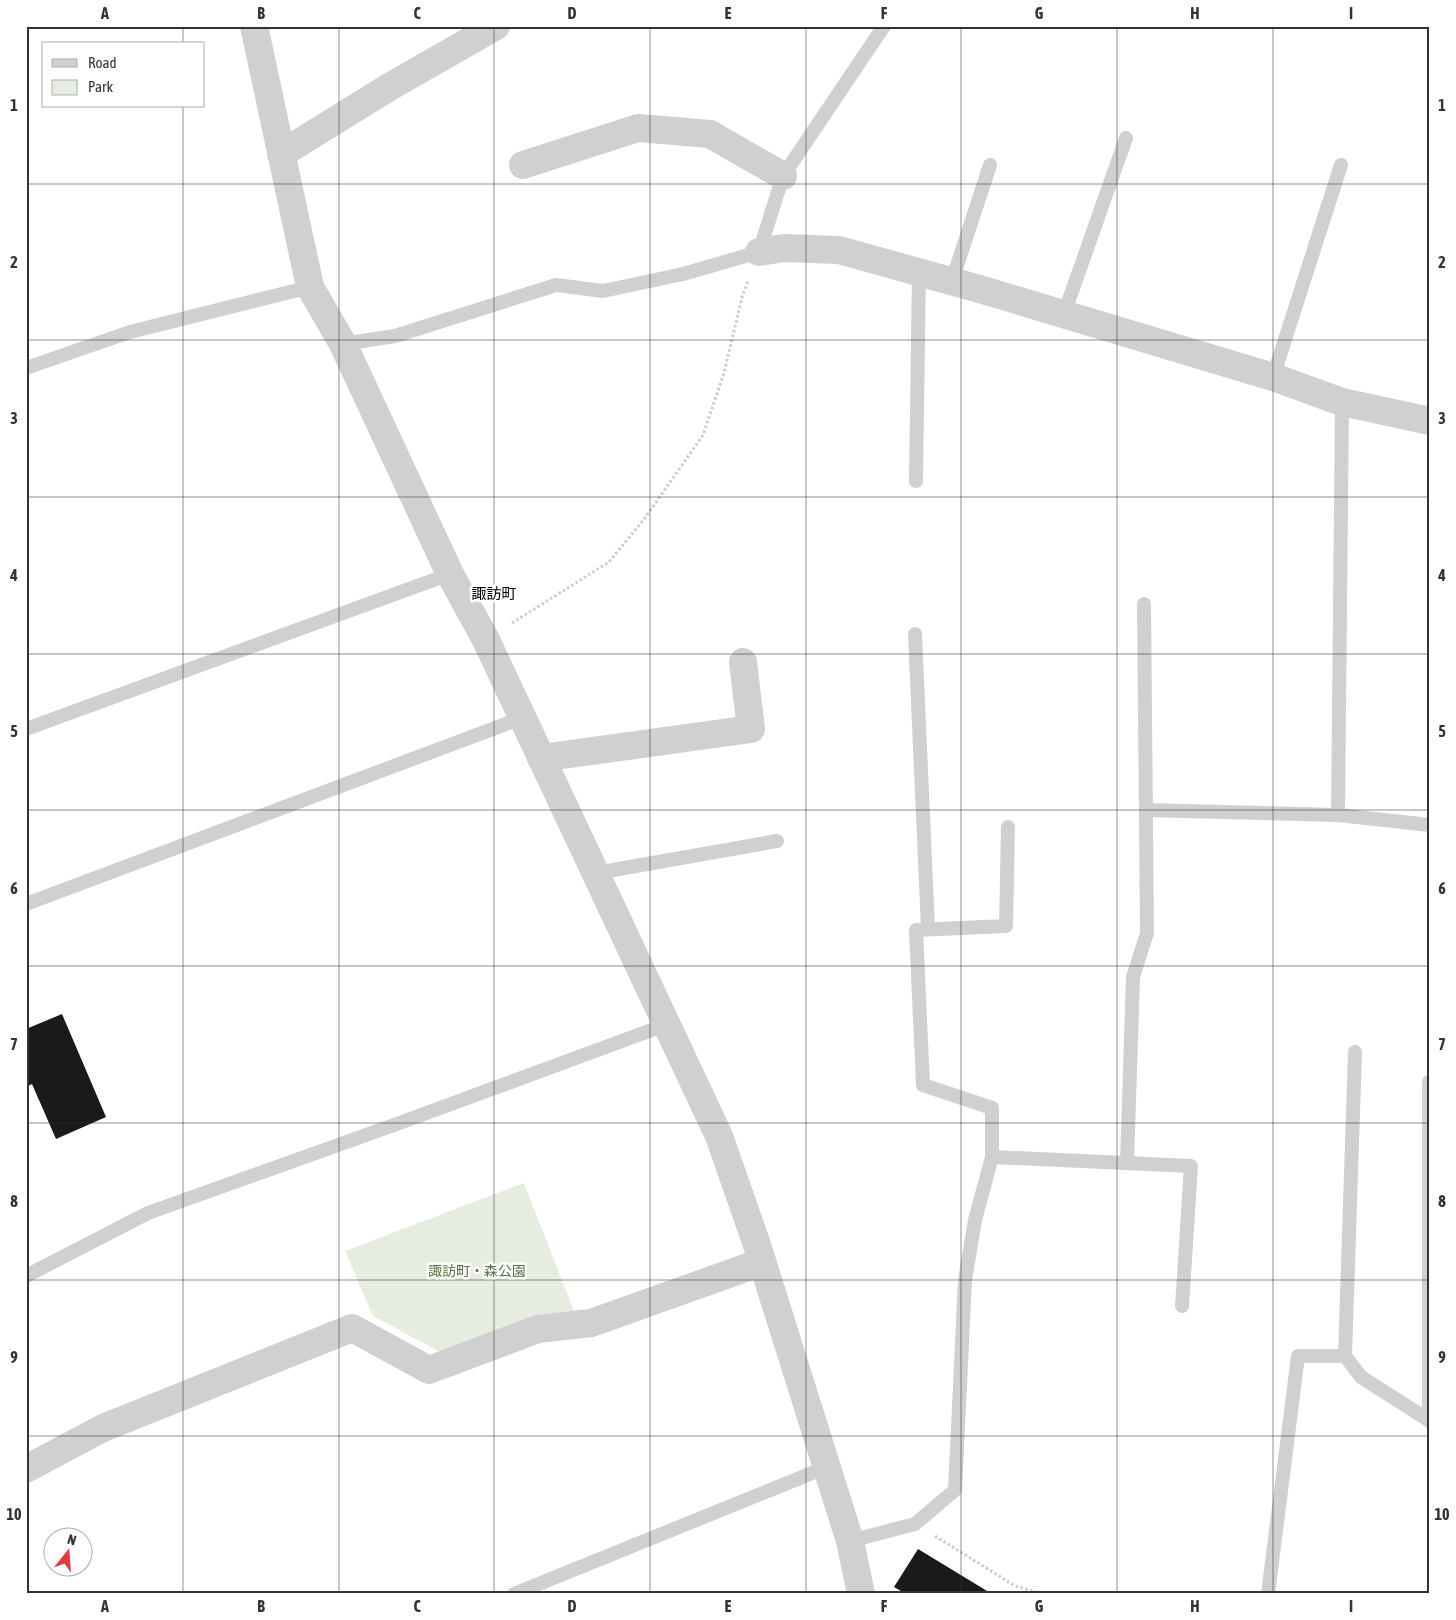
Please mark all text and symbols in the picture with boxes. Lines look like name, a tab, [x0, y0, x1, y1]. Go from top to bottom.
text: A	[100, 4, 109, 22]
text: B	[257, 4, 265, 22]
text: C	[413, 4, 421, 22]
text: D	[568, 4, 577, 22]
text: E	[725, 4, 732, 22]
text: F	[881, 4, 888, 22]
text: G	[1035, 4, 1044, 22]
text: H	[1190, 4, 1200, 22]
text: I	[1349, 4, 1353, 22]
legend	[42, 42, 205, 108]
text: Road	[88, 54, 117, 71]
text: Park	[88, 78, 113, 95]
text: 1	[10, 96, 18, 114]
text: 1	[1438, 96, 1446, 114]
text: 2	[10, 253, 18, 271]
text: 2	[1438, 253, 1446, 271]
text: 3	[10, 409, 18, 427]
text: 3	[1438, 409, 1446, 427]
text: 4	[9, 566, 18, 584]
text: 4	[1437, 566, 1446, 584]
district label: 諏訪町	[471, 585, 517, 602]
text: 5	[10, 722, 18, 740]
text: 5	[1438, 722, 1446, 740]
text: 6	[10, 879, 18, 897]
text: 6	[1438, 879, 1446, 897]
text: 7	[10, 1035, 18, 1053]
text: 7	[1438, 1035, 1446, 1053]
text: 8	[10, 1192, 18, 1210]
text: 8	[1438, 1192, 1446, 1210]
park label: 諏訪町・森公園	[428, 1263, 526, 1279]
text: 9	[10, 1348, 18, 1366]
text: 9	[1438, 1348, 1446, 1366]
text: 10	[6, 1505, 22, 1523]
text: 10	[1434, 1505, 1450, 1523]
north arrow	[42, 1528, 92, 1578]
text: N	[66, 1531, 78, 1548]
text: A	[100, 1597, 109, 1615]
text: B	[257, 1597, 265, 1615]
text: C	[413, 1597, 421, 1615]
text: D	[568, 1597, 577, 1615]
text: E	[725, 1597, 732, 1615]
text: F	[881, 1597, 888, 1615]
text: G	[1035, 1597, 1044, 1615]
text: H	[1190, 1597, 1200, 1615]
text: I	[1349, 1597, 1353, 1615]

